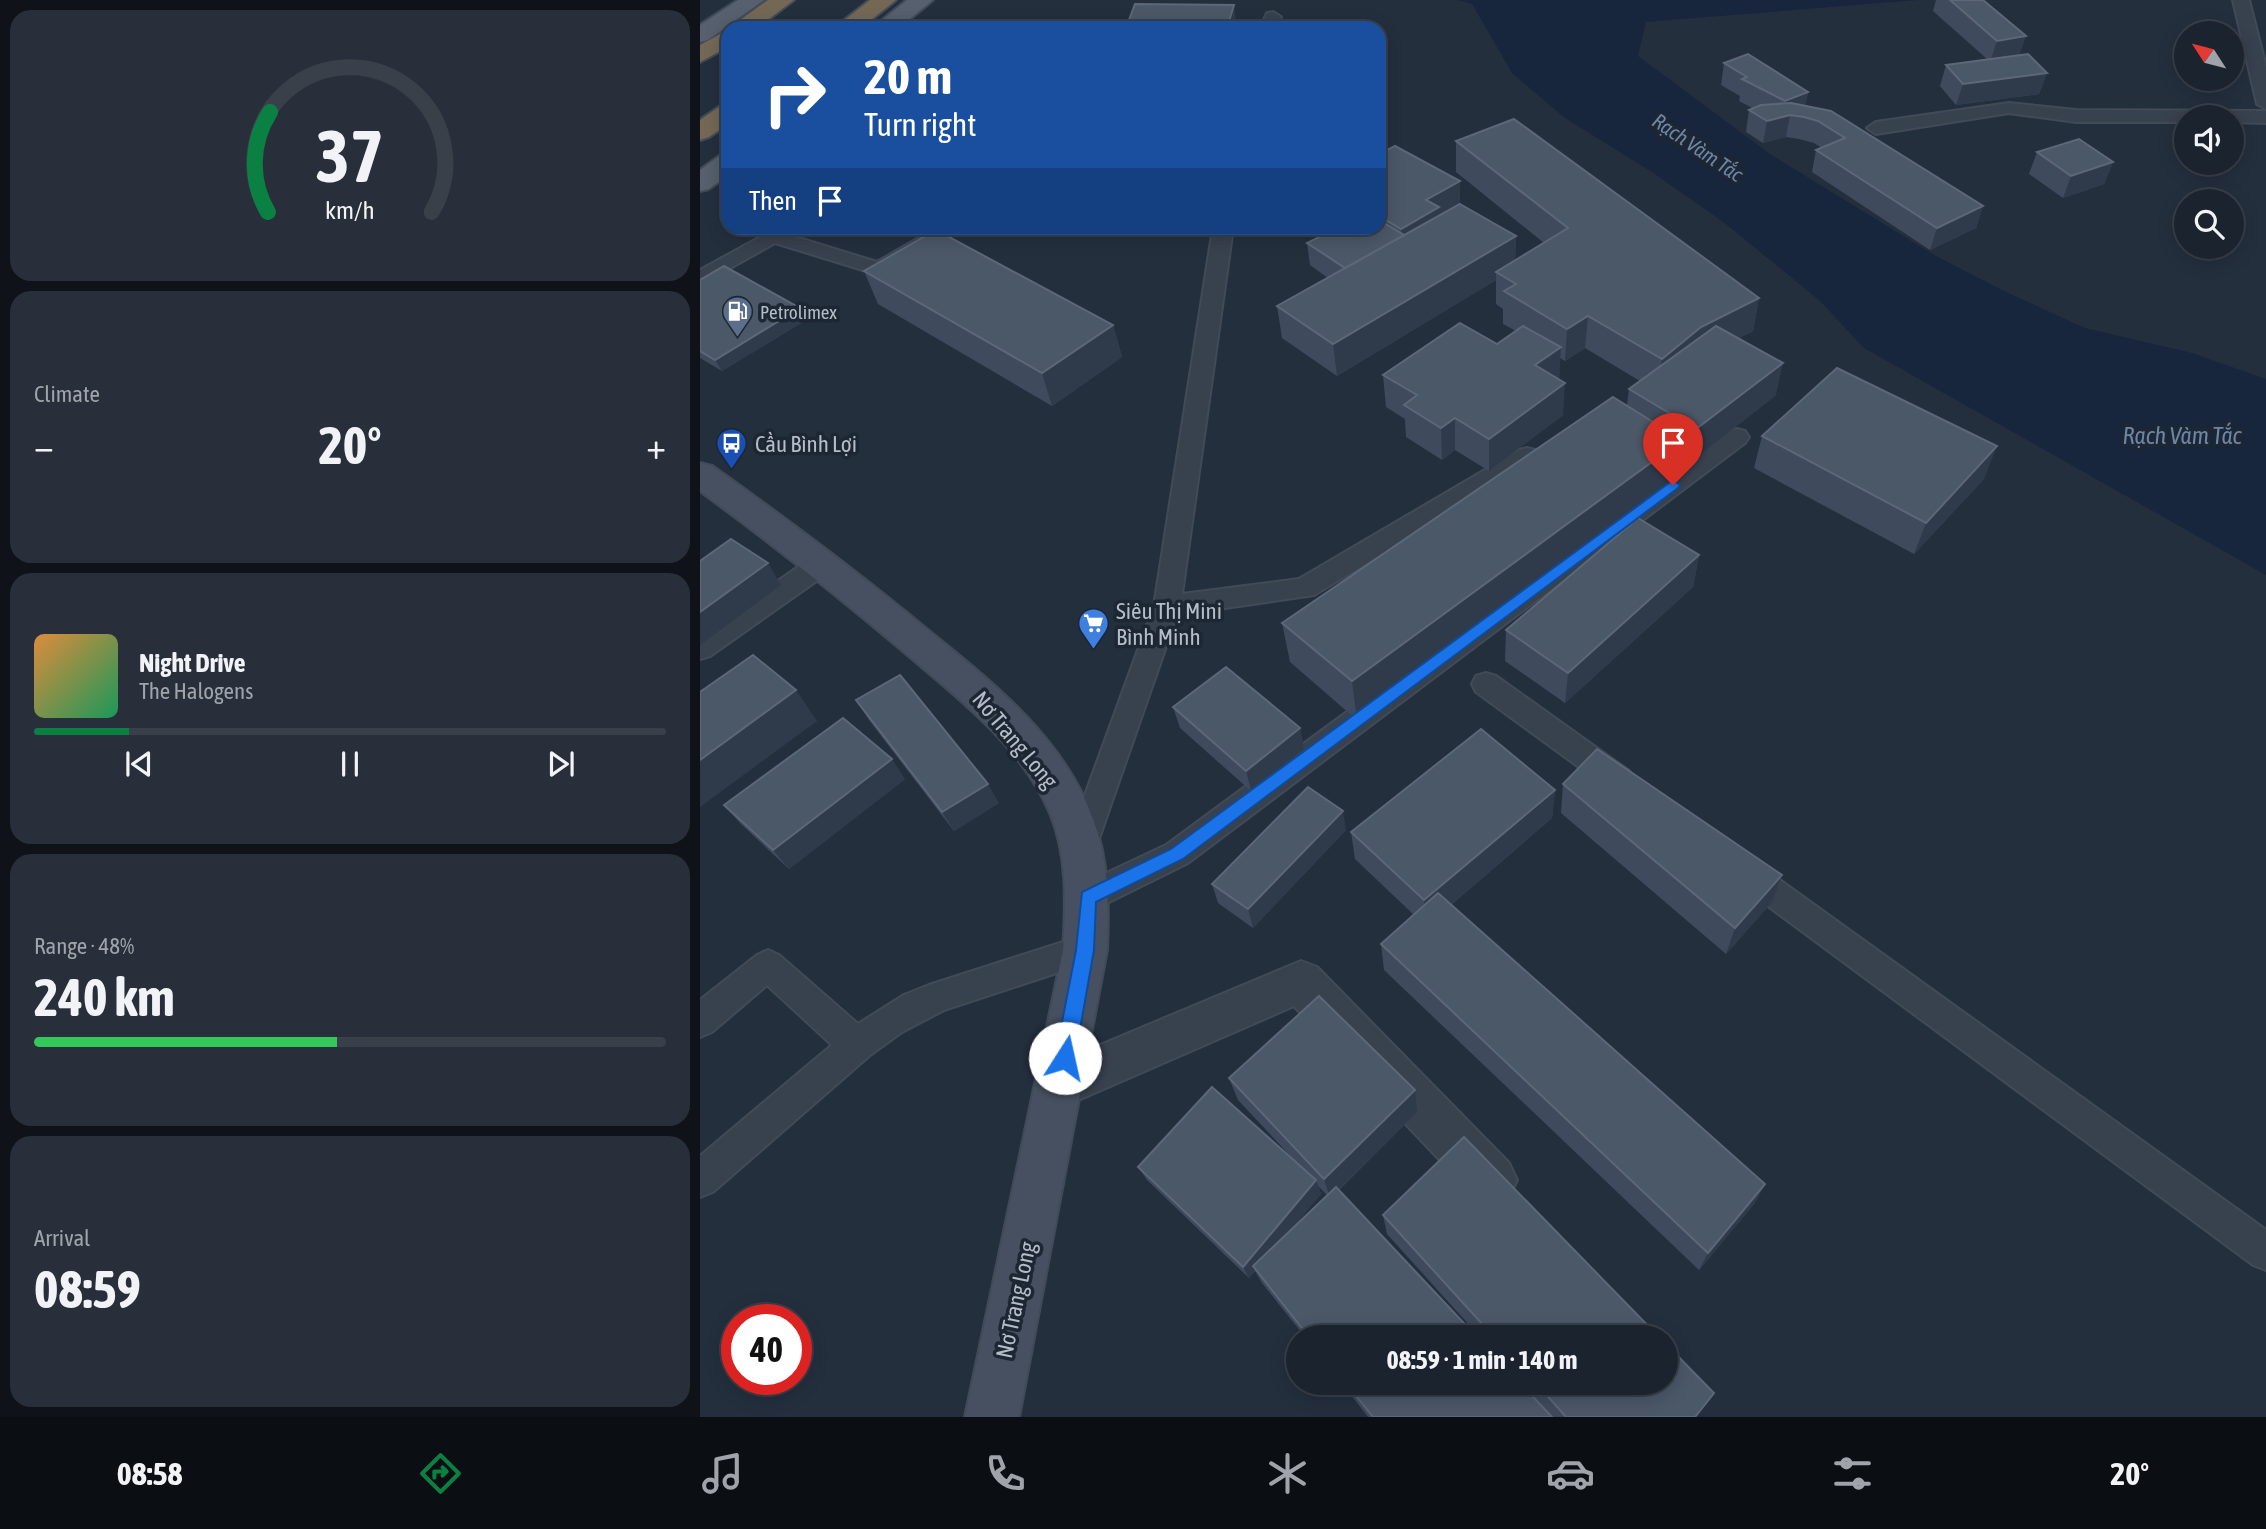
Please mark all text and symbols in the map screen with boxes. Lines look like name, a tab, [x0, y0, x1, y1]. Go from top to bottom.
north arrow	[2174, 21, 2244, 91]
map controls	[2174, 21, 2244, 259]
text: 20 m	[864, 48, 952, 104]
icon: right	[749, 49, 840, 140]
button: sound	[2174, 105, 2244, 175]
text: Turn right	[864, 106, 977, 143]
water label: Rạch Vàm Tắc	[1648, 108, 1749, 187]
text: 37	[316, 114, 384, 197]
icon: arrive	[811, 182, 849, 220]
text: Then	[749, 186, 797, 216]
button: search	[2174, 189, 2244, 259]
text: km/h	[325, 196, 375, 224]
fuel station icon: Petrolimex	[720, 295, 754, 339]
place label: Petrolimex	[760, 301, 837, 323]
text: Climate	[34, 381, 100, 407]
pin	[1643, 413, 1703, 485]
text: 20°	[318, 415, 382, 475]
water label: Rạch Vàm Tắc	[2123, 422, 2243, 449]
text: −	[34, 424, 54, 467]
text: +	[646, 424, 666, 467]
icon: arrive	[1654, 424, 1692, 462]
bus stop icon: Cầu Bình Lợi	[715, 427, 749, 471]
place label: Cầu Bình Lợi	[755, 431, 857, 457]
place label: Siêu Thị Mini Bình Minh	[1116, 598, 1222, 650]
supermarket icon: Siêu Thị Mini Bình Minh	[1076, 607, 1110, 651]
text: Night Drive	[139, 648, 246, 678]
text: The Halogens	[139, 678, 253, 704]
street label: Nơ Trang Long	[967, 686, 1063, 794]
icon: previous	[120, 745, 158, 783]
icon: pause	[331, 745, 369, 783]
icon: next	[542, 745, 580, 783]
text: Range · 48%	[34, 933, 134, 959]
text: 240 km	[34, 967, 175, 1027]
position arrow	[1028, 1021, 1102, 1095]
text: Arrival	[34, 1225, 90, 1251]
street label: Nơ Trang Long	[991, 1239, 1041, 1361]
text: 08:59	[34, 1259, 141, 1319]
speed limit sign: 40	[721, 1304, 812, 1395]
text: 08:59 · 1 min · 140 m	[1387, 1345, 1577, 1375]
icon: directions	[416, 1449, 465, 1498]
icon: music	[698, 1449, 747, 1498]
icon: phone	[981, 1449, 1030, 1498]
icon: climate	[1263, 1449, 1312, 1498]
icon: car	[1546, 1449, 1595, 1498]
icon: filters	[1828, 1449, 1877, 1498]
text: 08:58	[117, 1455, 183, 1492]
text: 20°	[2110, 1455, 2149, 1492]

